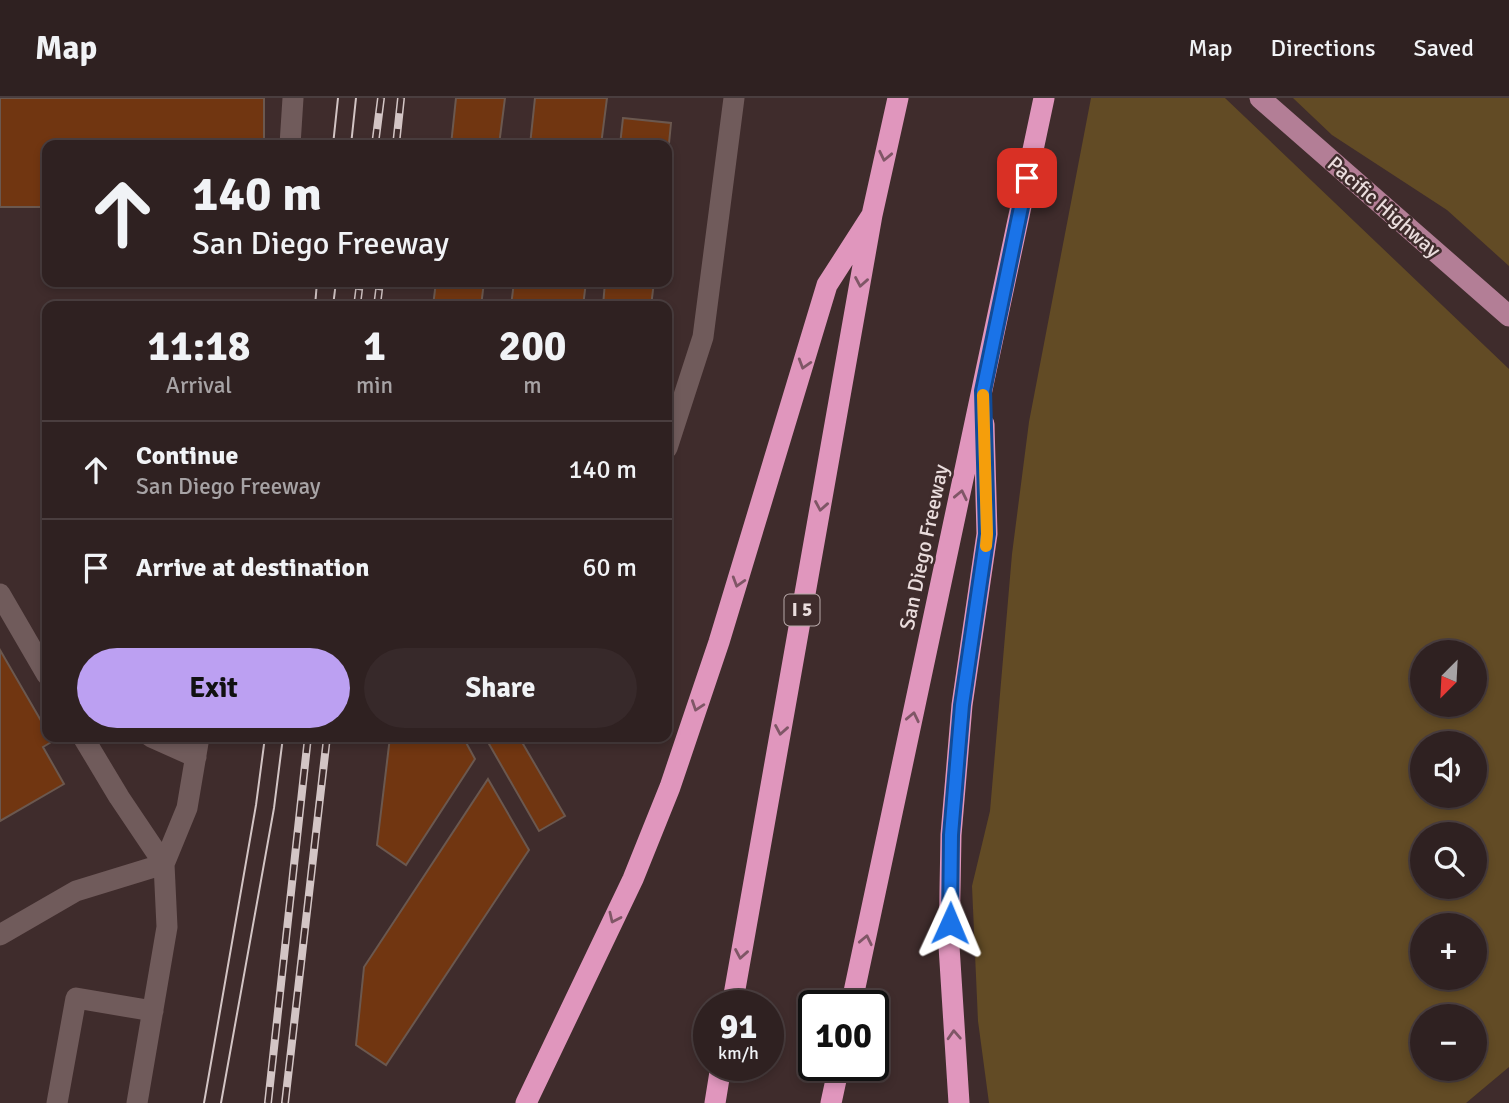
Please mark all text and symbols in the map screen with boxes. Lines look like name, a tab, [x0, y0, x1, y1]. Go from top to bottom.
text: Map	[35, 28, 97, 69]
text: Map	[1188, 33, 1233, 63]
text: Directions	[1271, 33, 1376, 63]
text: Saved	[1414, 33, 1474, 63]
pin	[997, 148, 1057, 208]
one-way arrow	[879, 150, 894, 162]
street label: Pacific Highway	[1322, 151, 1446, 263]
icon: arrive	[1008, 159, 1046, 197]
text: 140 m	[192, 164, 322, 224]
icon: ahead	[77, 168, 168, 259]
text: San Diego Freeway	[192, 224, 449, 263]
one-way arrow	[854, 276, 869, 288]
text: 11:18	[147, 321, 251, 372]
text: 1	[363, 321, 386, 372]
text: 200	[498, 321, 567, 372]
one-way arrow	[797, 358, 812, 370]
text: Arrival	[166, 371, 232, 400]
text: min	[356, 371, 393, 400]
text: m	[523, 371, 542, 400]
text: Continue	[136, 440, 238, 472]
icon: ahead	[77, 451, 115, 489]
text: 140 m	[568, 454, 637, 486]
street label: San Diego Freeway	[894, 462, 954, 632]
text: San Diego Freeway	[136, 472, 321, 501]
one-way arrow	[952, 489, 967, 501]
one-way arrow	[814, 500, 829, 512]
icon: arrive	[77, 549, 115, 587]
text: Arrive at destination	[136, 552, 369, 584]
text: 60 m	[582, 552, 637, 584]
one-way arrow	[731, 576, 746, 588]
road number: I 5	[784, 594, 820, 625]
north arrow	[1410, 640, 1488, 718]
map controls	[1410, 640, 1487, 1081]
button: Exit	[77, 648, 350, 728]
button: Share	[364, 648, 637, 728]
one-way arrow	[691, 700, 705, 712]
one-way arrow	[905, 711, 920, 723]
one-way arrow	[774, 724, 789, 736]
button: sound	[1410, 731, 1487, 808]
button: search	[1410, 822, 1487, 899]
position arrow	[913, 886, 987, 960]
one-way arrow	[609, 911, 623, 923]
button: +	[1410, 913, 1487, 990]
one-way arrow	[857, 934, 872, 946]
one-way arrow	[734, 948, 749, 960]
speed limit sign: 100	[798, 990, 889, 1081]
button: −	[1410, 1004, 1487, 1081]
text: 91	[720, 1005, 757, 1048]
one-way arrow	[947, 1029, 962, 1040]
text: km/h	[718, 1042, 759, 1064]

